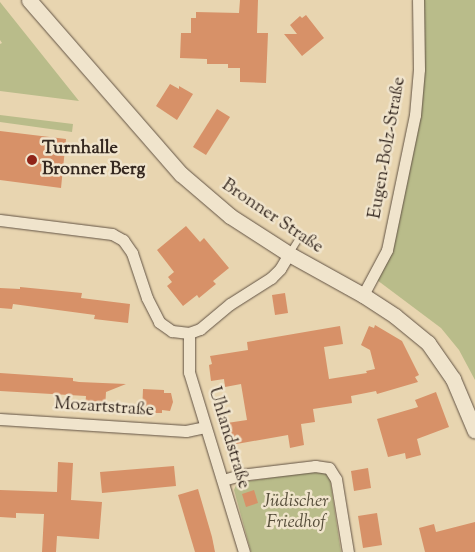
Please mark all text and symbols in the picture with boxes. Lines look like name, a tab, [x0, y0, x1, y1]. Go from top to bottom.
street label: Eugen-Bolz-Straße	[365, 75, 411, 221]
place label: Turnhalle Bronner Berg	[42, 139, 145, 182]
marker: Turnhalle Bronner Berg	[26, 154, 38, 166]
street label: Bronner Straße	[217, 175, 327, 259]
street label: Uhlandstraße	[202, 384, 254, 492]
street label: Mozartstraße	[53, 394, 155, 422]
park label: Jüdischer Friedhof	[263, 492, 329, 534]

